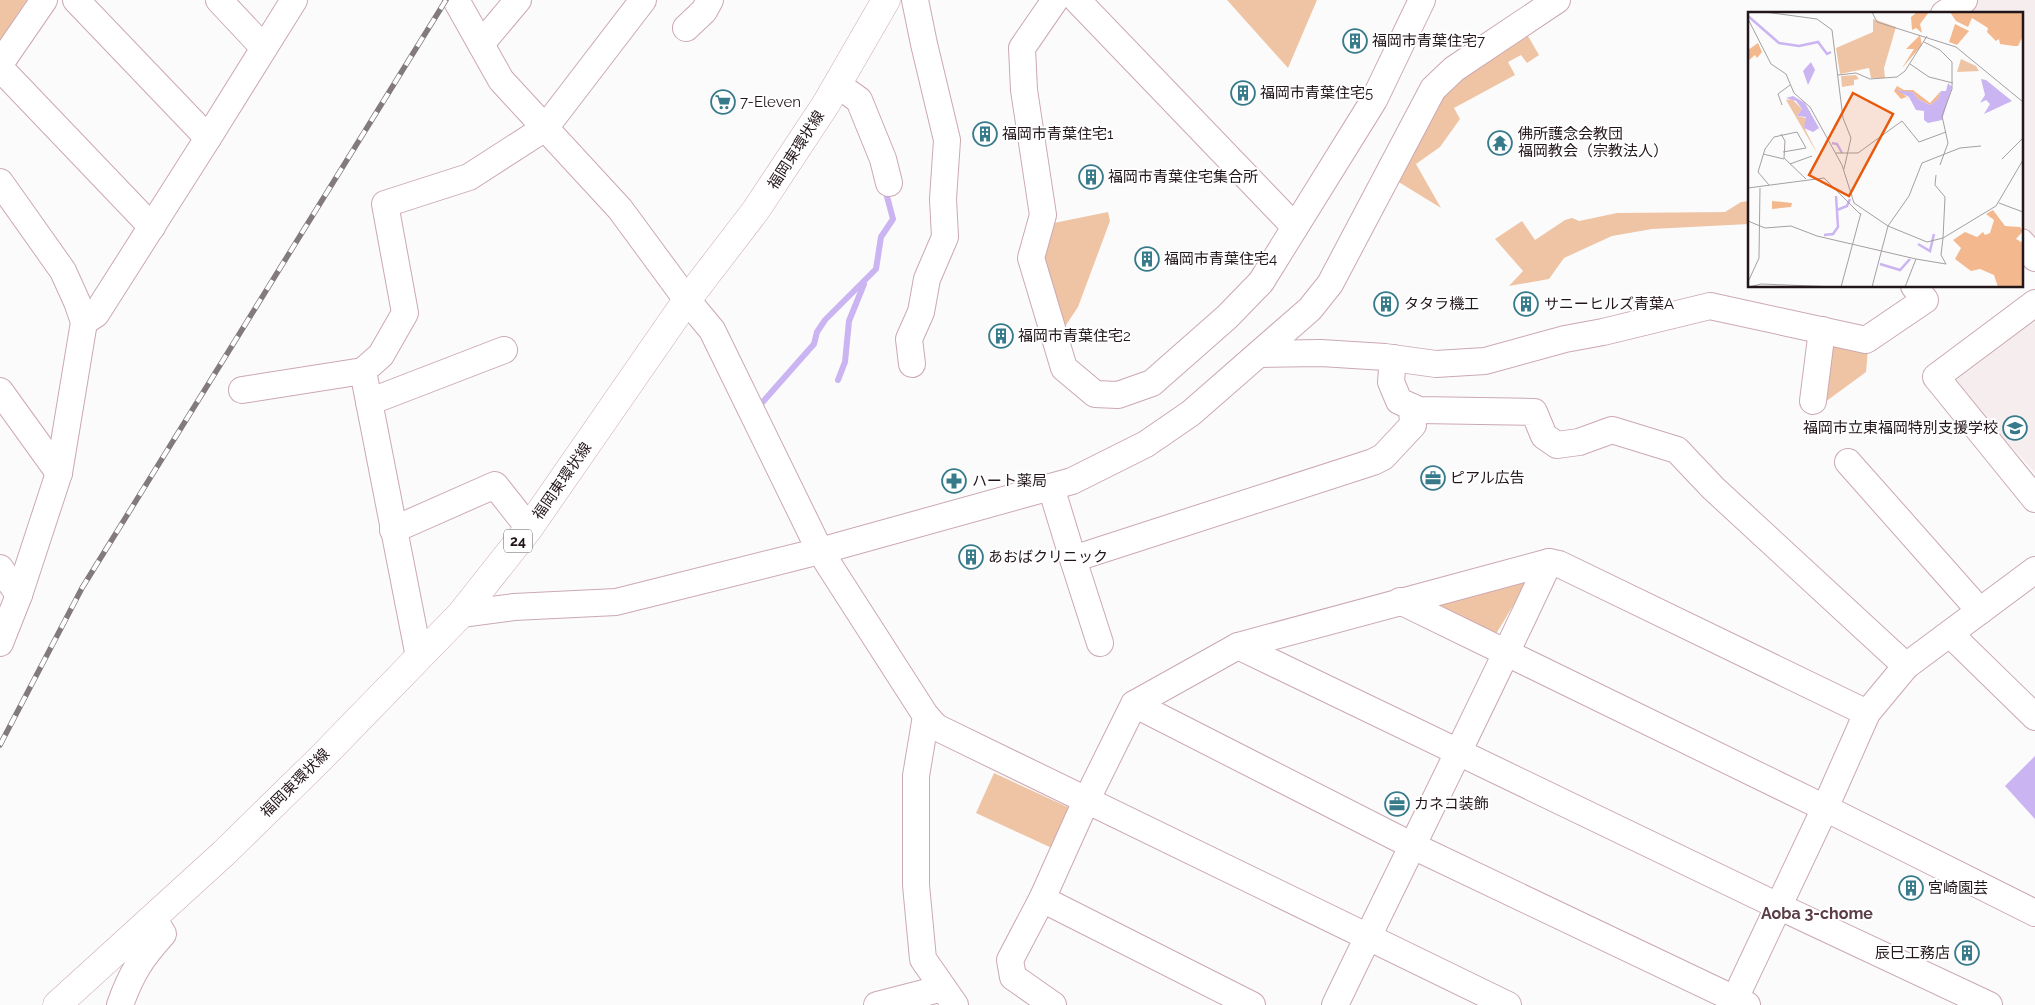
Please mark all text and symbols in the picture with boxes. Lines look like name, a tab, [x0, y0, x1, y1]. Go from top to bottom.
inset map	[1748, 12, 2022, 288]
building icon: 福岡市青葉住宅7	[1342, 28, 1368, 54]
place label: 福岡市青葉住宅7	[1372, 32, 1485, 50]
building icon: 福岡市青葉住宅5	[1230, 80, 1256, 106]
place label: 福岡市青葉住宅5	[1260, 84, 1373, 102]
supermarket icon: 7-Eleven	[710, 89, 736, 115]
place label: 7-Eleven	[740, 93, 801, 111]
street label: 福岡東環状線	[764, 107, 828, 193]
building icon: 福岡市青葉住宅1	[972, 121, 998, 147]
place label: 福岡市青葉住宅1	[1002, 125, 1114, 143]
place label: 佛所護念会教団 福岡教会（宗教法人）	[1518, 125, 1668, 160]
temple icon: 佛所護念会教団 福岡教会（宗教法人）	[1487, 130, 1513, 156]
building icon: 福岡市青葉住宅集合所	[1078, 164, 1104, 190]
place label: 福岡市青葉住宅集合所	[1108, 168, 1258, 186]
building icon: 福岡市青葉住宅4	[1134, 246, 1160, 272]
place label: 福岡市青葉住宅4	[1164, 250, 1277, 268]
building icon: タタラ機工	[1373, 291, 1399, 317]
building icon: サニーヒルズ青葉A	[1513, 291, 1539, 317]
place label: タタラ機工	[1404, 295, 1479, 313]
place label: サニーヒルズ青葉A	[1544, 295, 1674, 313]
building icon: 福岡市青葉住宅2	[988, 323, 1014, 349]
place label: 福岡市青葉住宅2	[1018, 327, 1131, 345]
school or university icon: 福岡市立東福岡特別支援学校	[2002, 415, 2028, 441]
place label: 福岡市立東福岡特別支援学校	[1803, 419, 1998, 437]
street label: 福岡東環状線	[529, 439, 595, 523]
office icon: ピアル広告	[1420, 465, 1446, 491]
pharmacy icon: ハート薬局	[941, 468, 967, 494]
place label: ピアル広告	[1450, 469, 1525, 487]
place label: ハート薬局	[972, 472, 1047, 490]
road number: 24	[504, 530, 532, 552]
building icon: あおばクリニック	[958, 544, 984, 570]
place label: あおばクリニック	[988, 548, 1108, 566]
street label: 福岡東環状線	[257, 745, 333, 821]
office icon: カネコ装飾	[1384, 791, 1410, 817]
place label: カネコ装飾	[1414, 795, 1489, 813]
building icon: 宮崎園芸	[1898, 875, 1924, 901]
place label: 宮崎園芸	[1928, 879, 1988, 897]
district label: Aoba 3-chome	[1761, 904, 1873, 923]
building icon: 辰巳工務店	[1954, 940, 1980, 966]
place label: 辰巳工務店	[1875, 944, 1950, 962]

